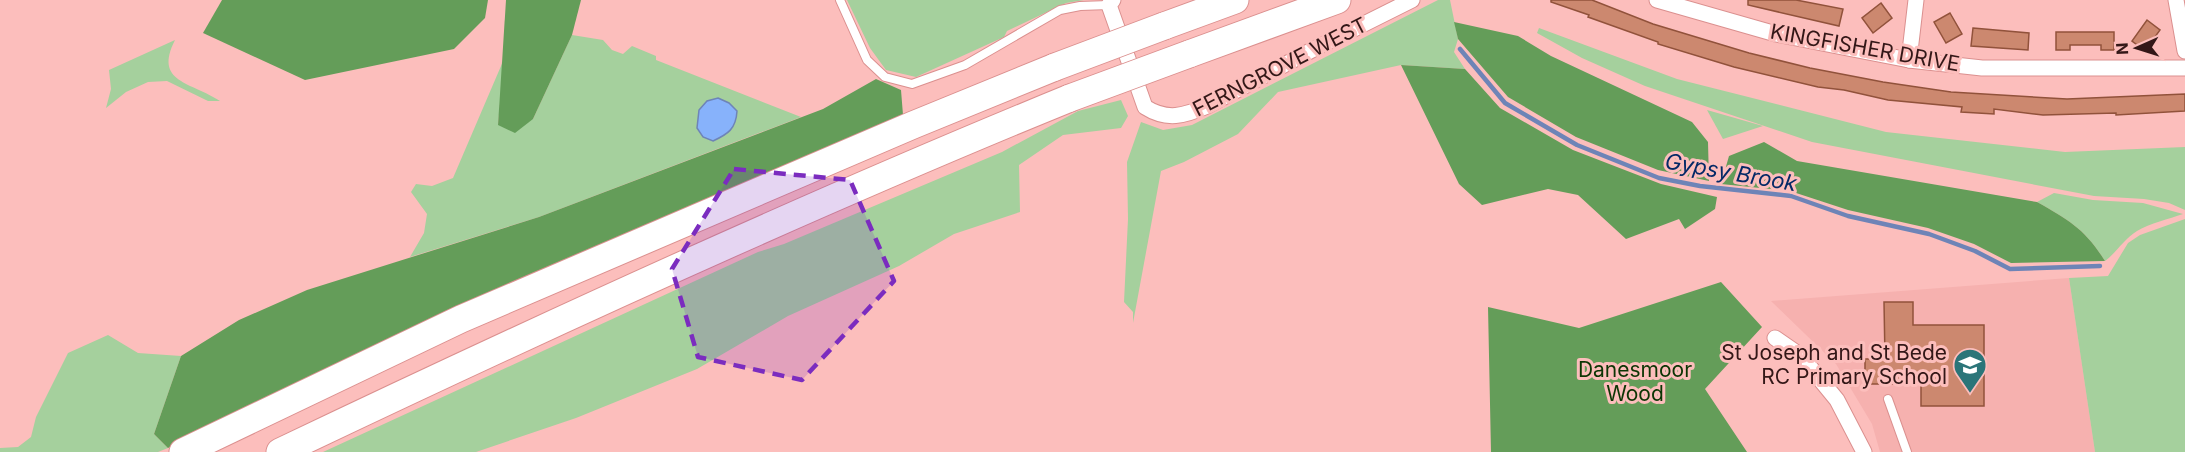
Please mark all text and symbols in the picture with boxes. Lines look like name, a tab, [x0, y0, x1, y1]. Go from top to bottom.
street label: FERNGROVE WEST	[1188, 12, 1371, 121]
north arrow	[2107, 18, 2167, 78]
street label: KINGFISHER DRIVE	[1768, 19, 1962, 76]
text: N	[2112, 42, 2132, 55]
water label: Gypsy Brook	[1663, 148, 1800, 197]
place label: St Joseph and St Bede RC Primary School	[1721, 340, 1947, 389]
school or university icon: St Joseph and St Bede RC Primary School	[1952, 347, 1988, 394]
park label: Danesmoor Wood	[1578, 357, 1692, 406]

